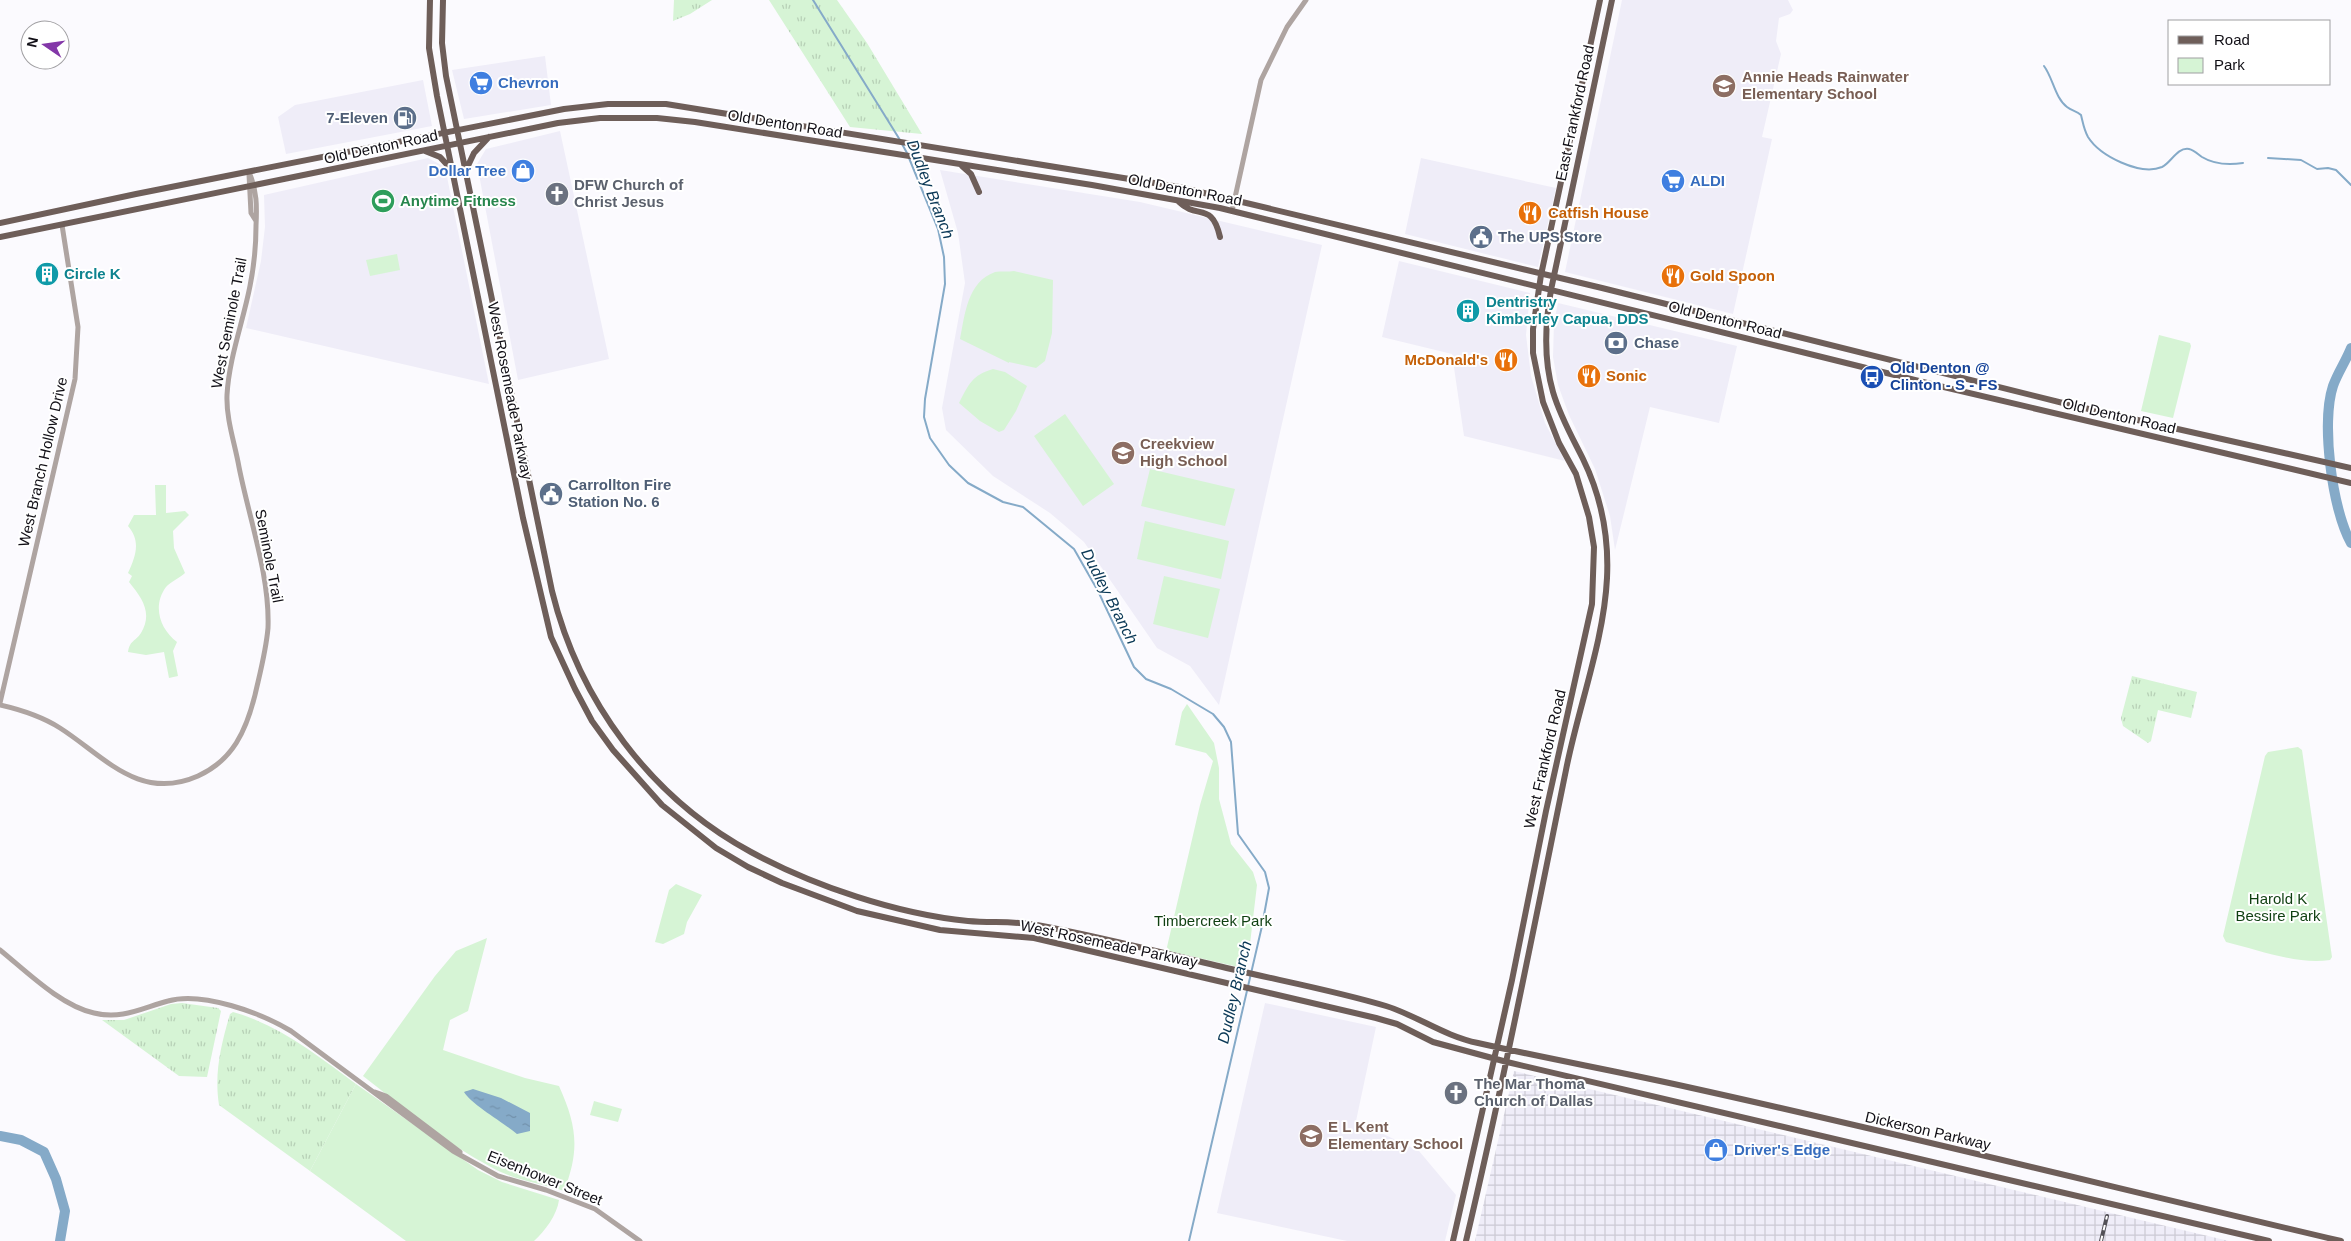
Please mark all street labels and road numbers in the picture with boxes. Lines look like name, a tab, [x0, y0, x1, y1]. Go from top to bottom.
street label: East Frankford Road	[1552, 43, 1597, 182]
street label: Old Denton Road	[727, 106, 844, 141]
street label: Old Denton Road	[322, 126, 439, 167]
street label: Old Denton Road	[1127, 170, 1244, 209]
street label: West Seminole Trail	[207, 256, 250, 390]
street label: Old Denton Road	[1667, 297, 1783, 342]
street label: West Rosemeade Parkway	[485, 301, 536, 482]
street label: West Branch Hollow Drive	[15, 375, 70, 549]
street label: Old Denton Road	[2061, 394, 2177, 437]
street label: Seminole Trail	[252, 508, 287, 604]
street label: West Frankford Road	[1520, 688, 1569, 830]
street label: West Rosemeade Parkway	[1019, 916, 1200, 971]
street label: Dickerson Parkway	[1864, 1108, 1993, 1153]
street label: Eisenhower Street	[485, 1147, 606, 1209]

